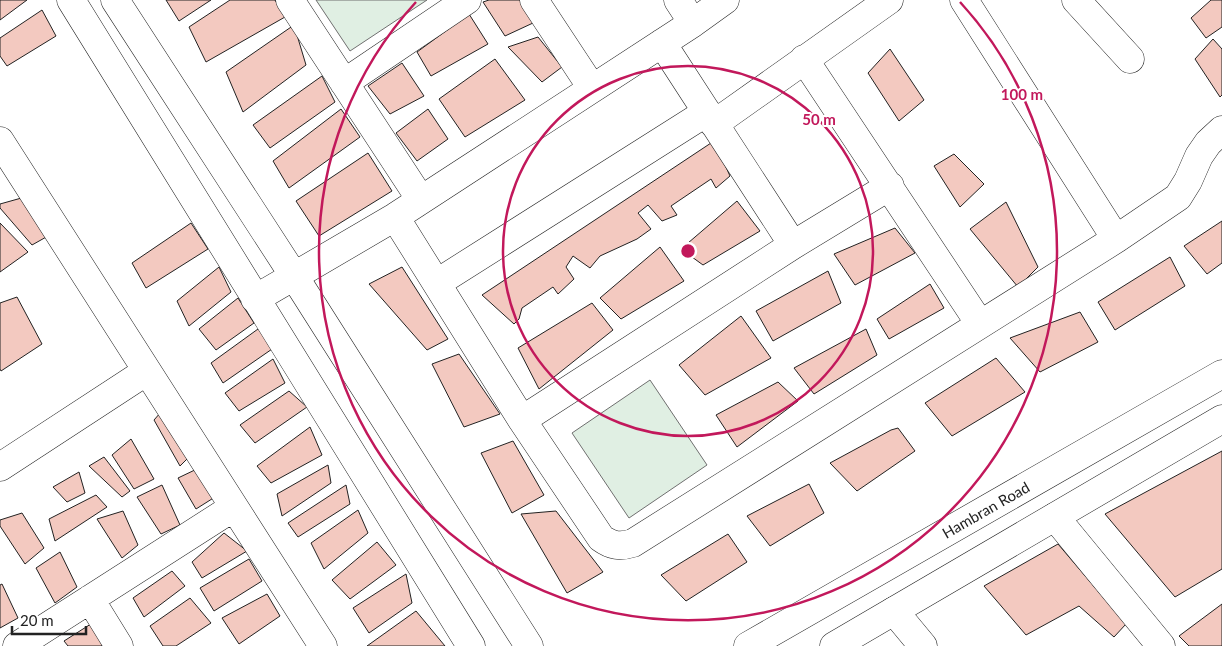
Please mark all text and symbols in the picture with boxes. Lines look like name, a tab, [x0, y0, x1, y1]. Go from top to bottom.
text: 100 m	[1001, 85, 1043, 103]
text: 50 m	[802, 110, 836, 128]
centre of rings	[679, 242, 697, 260]
street label: Hambran Road	[939, 477, 1033, 542]
scale bar	[12, 604, 86, 636]
text: 20 m	[20, 611, 54, 629]

